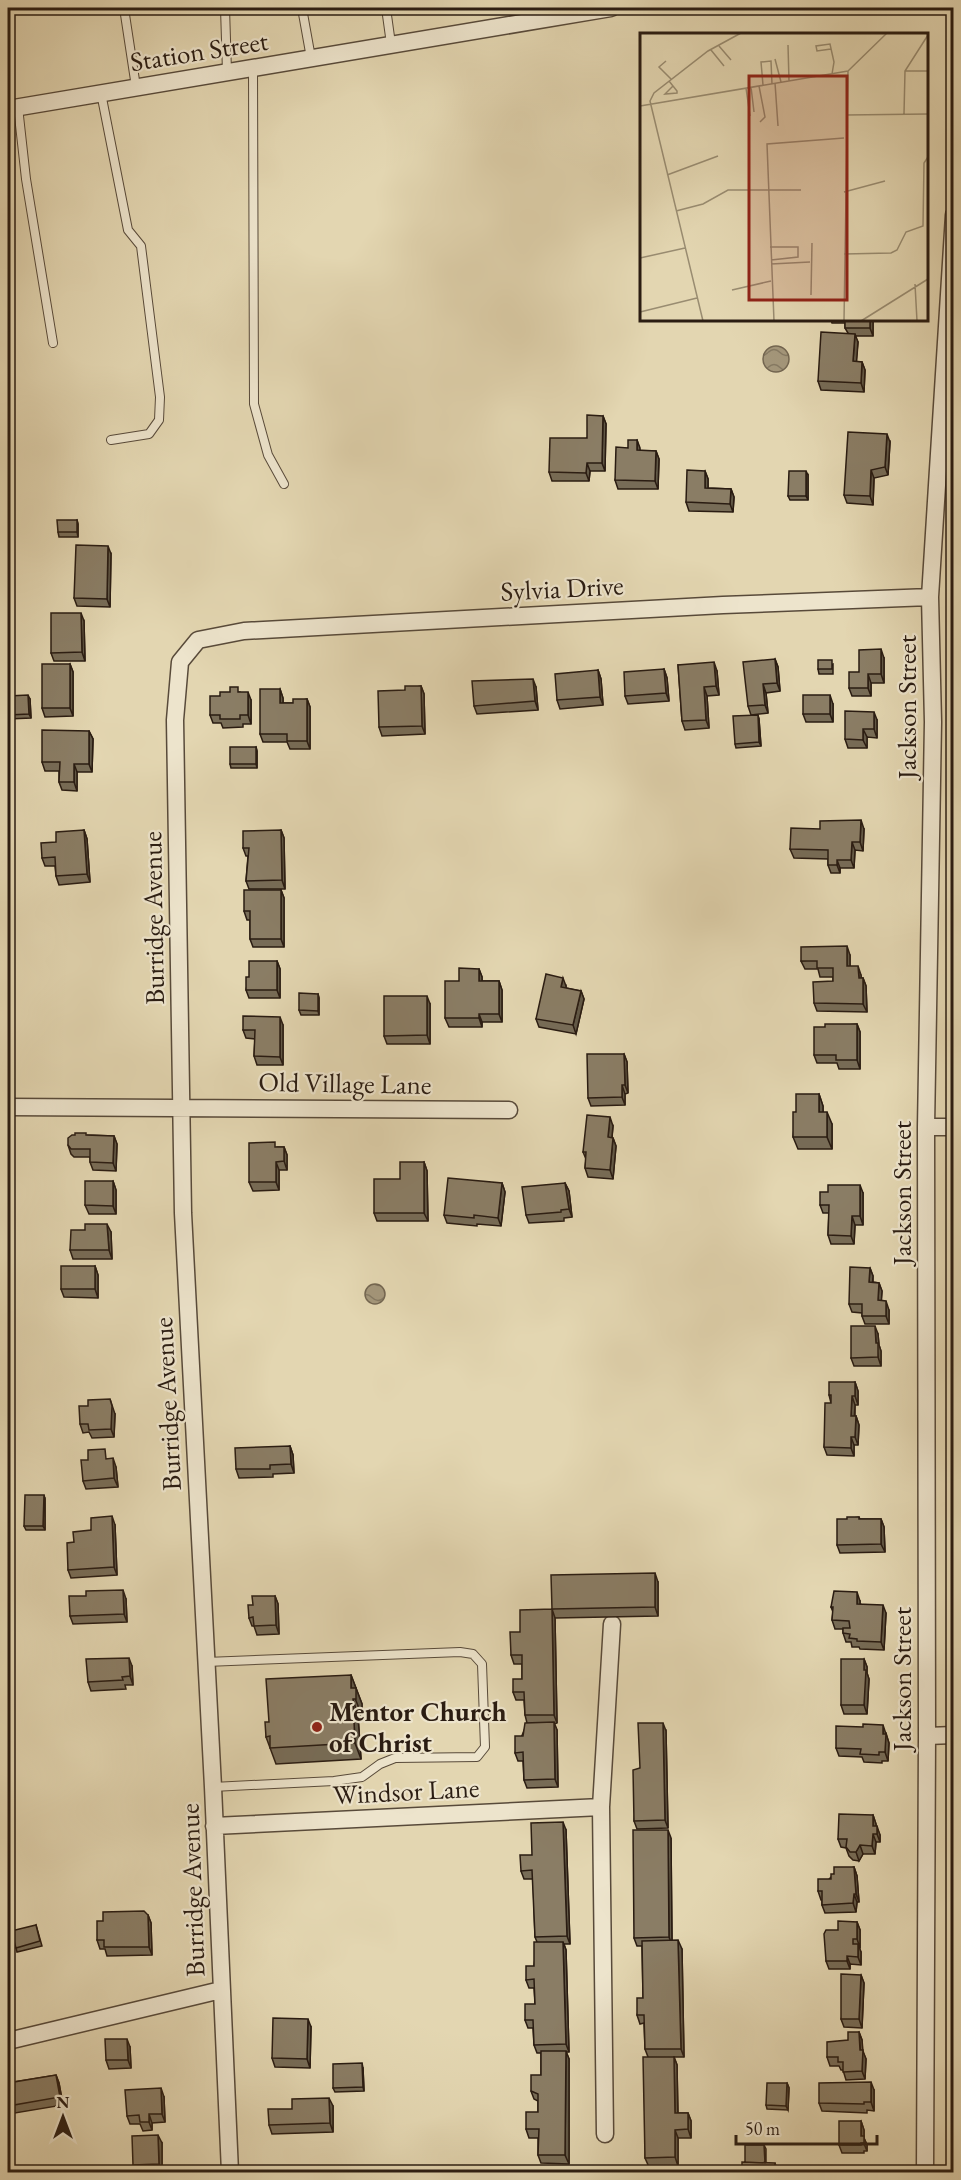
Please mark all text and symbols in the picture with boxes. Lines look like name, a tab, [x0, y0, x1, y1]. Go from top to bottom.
street label: Station Street	[127, 23, 271, 79]
inset map	[640, 33, 928, 321]
street label: Sylvia Drive	[500, 567, 624, 609]
street label: Jackson Street	[889, 634, 924, 781]
street label: Burridge Avenue	[134, 831, 172, 1005]
street label: Old Village Lane	[258, 1064, 432, 1102]
street label: Jackson Street	[884, 1120, 919, 1267]
street label: Burridge Avenue	[145, 1316, 189, 1492]
street label: Jackson Street	[884, 1606, 919, 1753]
place label: Mentor Church of Christ	[329, 1694, 507, 1760]
marker: Mentor Church of Christ	[310, 1720, 324, 1734]
street label: Windsor Lane	[332, 1770, 480, 1812]
street label: Burridge Avenue	[171, 1803, 213, 1977]
north arrow	[33, 2087, 93, 2147]
text: N	[57, 2092, 70, 2113]
scale bar	[736, 2108, 877, 2146]
text: 50 m	[745, 2117, 780, 2140]

